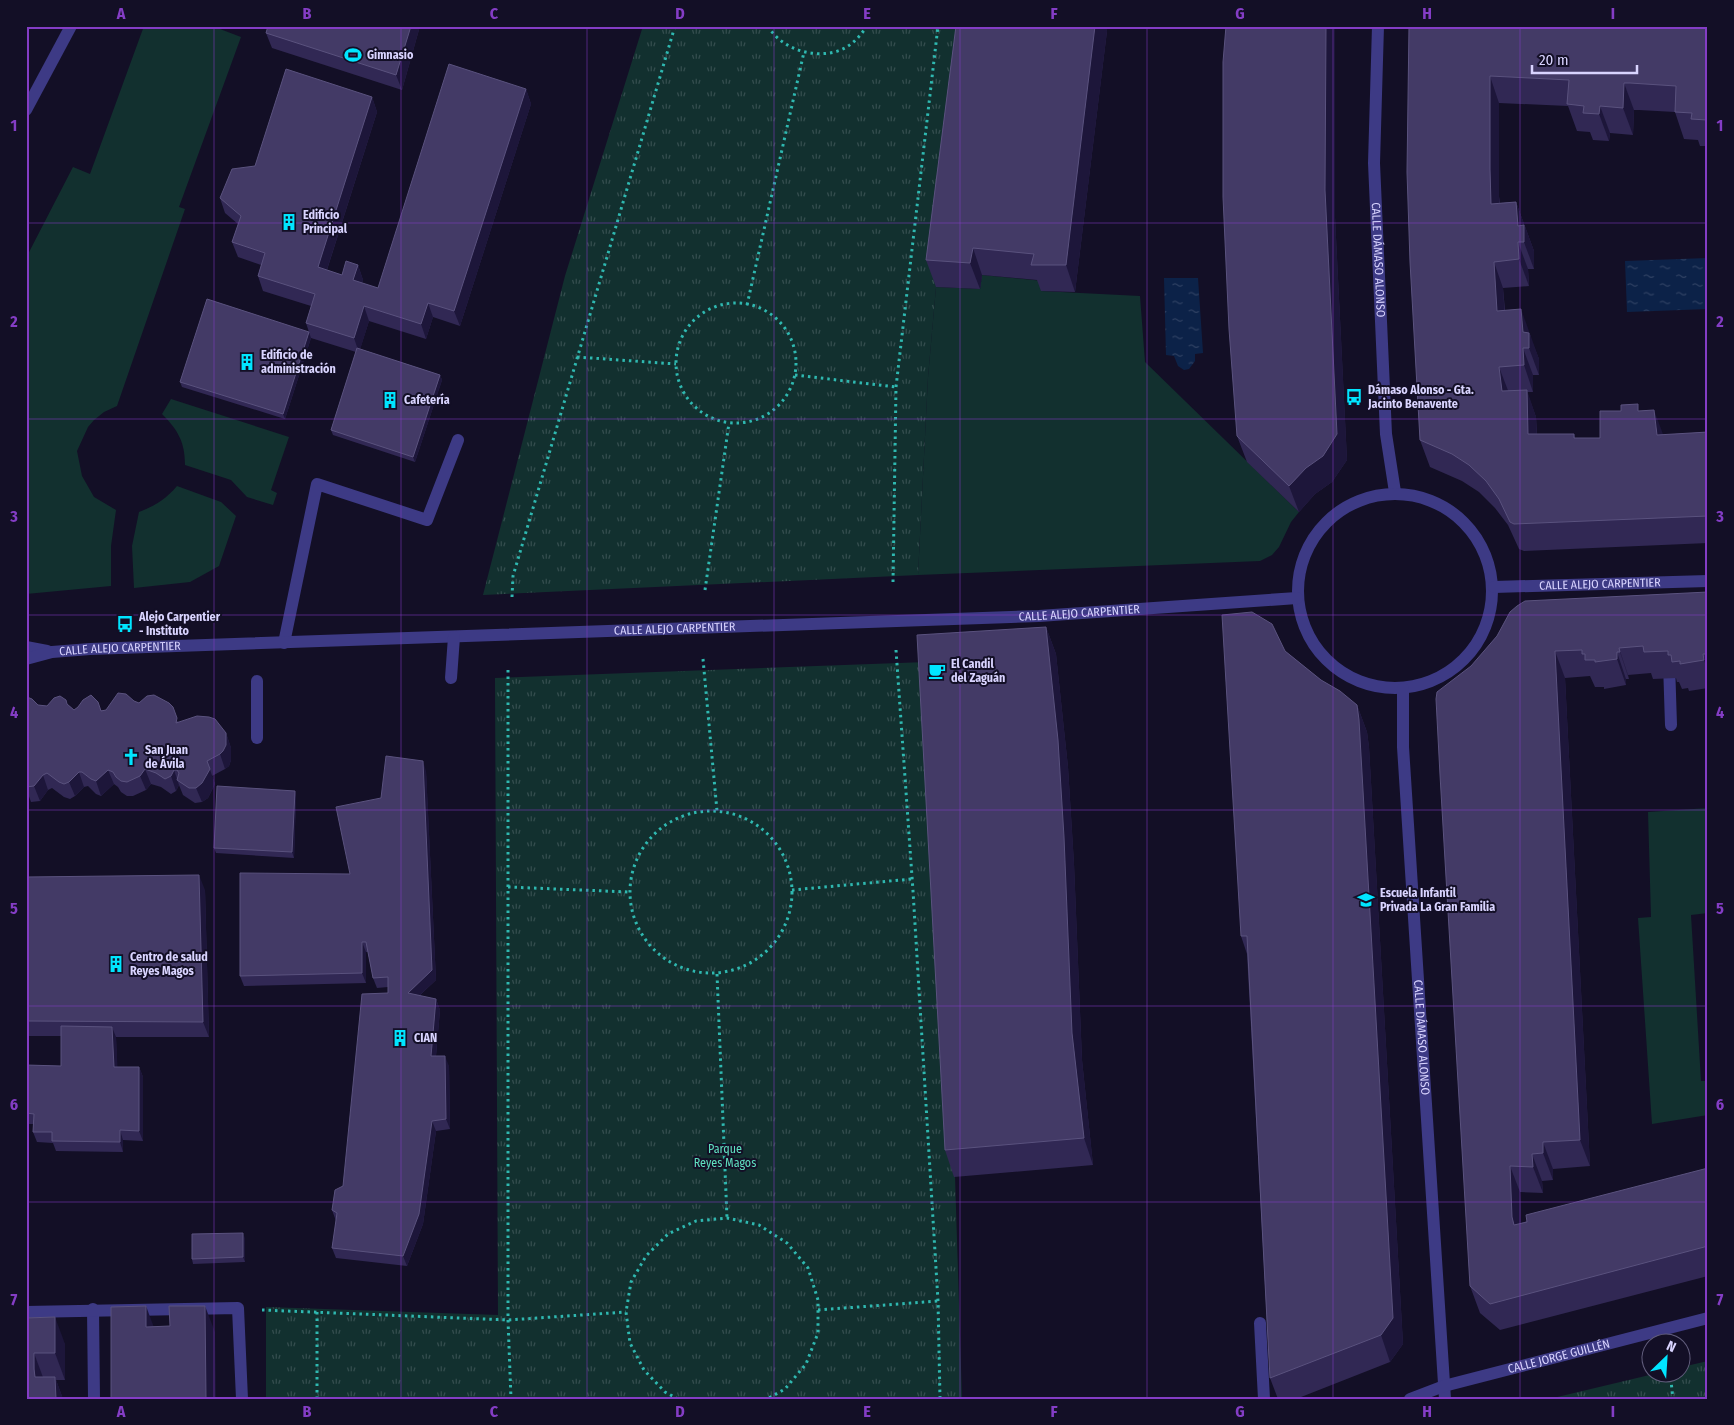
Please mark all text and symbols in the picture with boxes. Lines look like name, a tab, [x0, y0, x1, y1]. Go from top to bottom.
text: A	[116, 4, 126, 23]
text: B	[303, 4, 312, 23]
text: C	[490, 4, 499, 23]
text: D	[675, 4, 685, 23]
text: E	[863, 4, 871, 23]
text: F	[1050, 4, 1058, 23]
text: G	[1235, 4, 1245, 23]
text: H	[1422, 4, 1432, 23]
text: I	[1611, 4, 1615, 23]
scale bar	[1532, 42, 1636, 74]
sports icon: Gimnasio	[343, 45, 363, 65]
place label: Gimnasio	[367, 48, 414, 62]
text: 20 m	[1539, 51, 1569, 69]
text: 1	[11, 116, 17, 135]
text: 1	[1717, 116, 1723, 135]
street label: CALLE DÁMASO ALONSO	[1369, 202, 1388, 318]
place label: Edificio Principal	[303, 208, 348, 236]
building icon: Edificio Principal	[279, 212, 299, 232]
text: 2	[9, 312, 18, 331]
text: 2	[1715, 312, 1724, 331]
place label: Edificio de administración	[261, 348, 336, 376]
building icon: Edificio de administración	[237, 352, 257, 372]
place label: Dámaso Alonso - Gta. Jacinto Benavente	[1367, 383, 1474, 411]
bus stop icon: Dámaso Alonso - Gta. Jacinto Benavente	[1344, 387, 1364, 407]
building icon: Cafetería	[380, 390, 400, 410]
place label: Cafetería	[404, 393, 450, 407]
text: 3	[9, 507, 18, 526]
text: 3	[1715, 507, 1724, 526]
street label: CALLE ALEJO CARPENTIER	[1539, 575, 1661, 593]
street label: CALLE ALEJO CARPENTIER	[1018, 602, 1141, 624]
place label: Alejo Carpentier - Instituto	[138, 610, 221, 638]
bus stop icon: Alejo Carpentier - Instituto	[115, 614, 135, 634]
street label: CALLE ALEJO CARPENTIER	[614, 620, 736, 638]
street label: CALLE ALEJO CARPENTIER	[59, 639, 181, 658]
place label: El Candil del Zaguán	[951, 657, 1005, 685]
cafe icon: El Candil del Zaguán	[927, 661, 947, 681]
text: 4	[10, 703, 18, 722]
text: 4	[1716, 703, 1724, 722]
place label: San Juan de Ávila	[145, 743, 188, 771]
church icon: San Juan de Ávila	[121, 747, 141, 767]
place label: Escuela Infantil Privada La Gran Familia	[1380, 886, 1495, 914]
school or university icon: Escuela Infantil Privada La Gran Familia	[1356, 890, 1376, 910]
text: 5	[10, 899, 18, 918]
text: 5	[1716, 899, 1724, 918]
place label: Centro de salud Reyes Magos	[130, 950, 208, 978]
building icon: Centro de salud Reyes Magos	[106, 954, 126, 974]
street label: CALLE DÁMASO ALONSO	[1411, 979, 1432, 1095]
building icon: CIAN	[390, 1028, 410, 1048]
place label: CIAN	[414, 1031, 437, 1045]
text: 6	[10, 1095, 18, 1114]
text: 6	[1716, 1095, 1724, 1114]
park label: Parque Reyes Magos	[694, 1142, 756, 1170]
text: 7	[11, 1290, 18, 1309]
text: 7	[1717, 1290, 1724, 1309]
north arrow	[1642, 1332, 1692, 1382]
street label: CALLE JORGE GUILLÉN	[1506, 1337, 1611, 1376]
text: N	[1664, 1337, 1679, 1356]
text: A	[116, 1402, 126, 1421]
text: B	[303, 1402, 312, 1421]
text: C	[490, 1402, 499, 1421]
text: D	[675, 1402, 685, 1421]
text: E	[863, 1402, 871, 1421]
text: F	[1050, 1402, 1058, 1421]
text: G	[1235, 1402, 1245, 1421]
text: H	[1422, 1402, 1432, 1421]
text: I	[1611, 1402, 1615, 1421]

